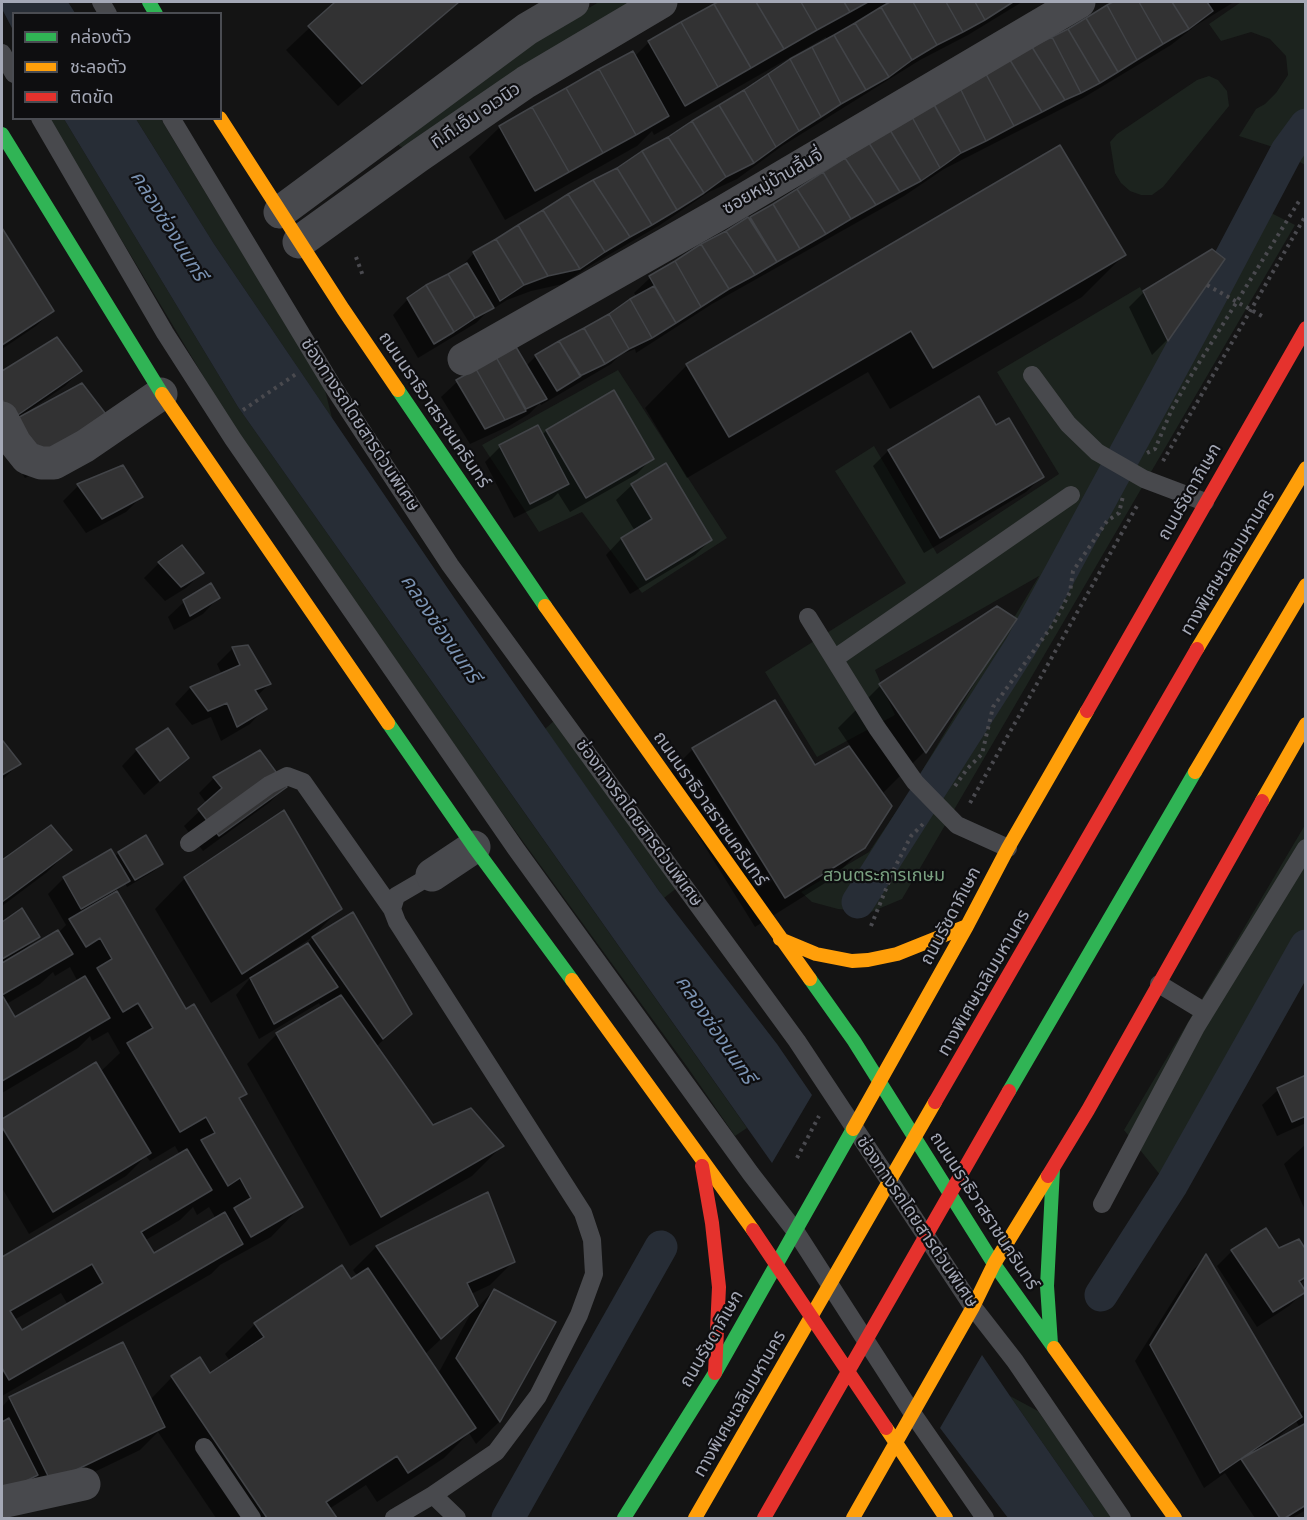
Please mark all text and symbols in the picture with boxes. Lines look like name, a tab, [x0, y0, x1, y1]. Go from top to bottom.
legend	[12, 12, 222, 120]
text: คล่องตัว	[70, 26, 132, 48]
text: ชะลอตัว	[70, 56, 127, 78]
street label: ที.ที.เอ็น อเวนิว	[427, 78, 525, 154]
text: ติดขัด	[70, 86, 113, 108]
street label: ซอยหมู่บ้านลิ้นจี่	[719, 144, 827, 220]
water label: คลองช่องนนทรี	[125, 166, 211, 286]
street label: ถนนนราธิวาสราชนครินทร์	[374, 328, 494, 492]
street label: ช่องทางรถโดยสารด่วนพิเศษ	[296, 334, 424, 516]
street label: ถนนรัชดาภิเษก	[1154, 440, 1226, 544]
street label: ทางพิเศษเฉลิมมหานคร	[1176, 487, 1280, 639]
water label: คลองช่องนนทรี	[395, 570, 485, 688]
street label: ถนนนราธิวาสราชนครินทร์	[648, 727, 772, 891]
street label: ช่องทางรถโดยสารด่วนพิเศษ	[571, 735, 707, 911]
street label: ถนนรัชดาภิเษก	[916, 863, 986, 969]
park label: สวนตระการเกษม	[823, 865, 945, 887]
street label: ทางพิเศษเฉลิมมหานคร	[933, 906, 1035, 1060]
water label: คลองช่องนนทรี	[670, 971, 760, 1089]
street label: ถนนนราธิวาสราชนครินทร์	[925, 1128, 1043, 1294]
street label: ช่องทางรถโดยสารด่วนพิเศษ	[851, 1132, 983, 1312]
street label: ถนนรัชดาภิเษก	[676, 1287, 748, 1391]
street label: ทางพิเศษเฉลิมมหานคร	[689, 1327, 791, 1481]

